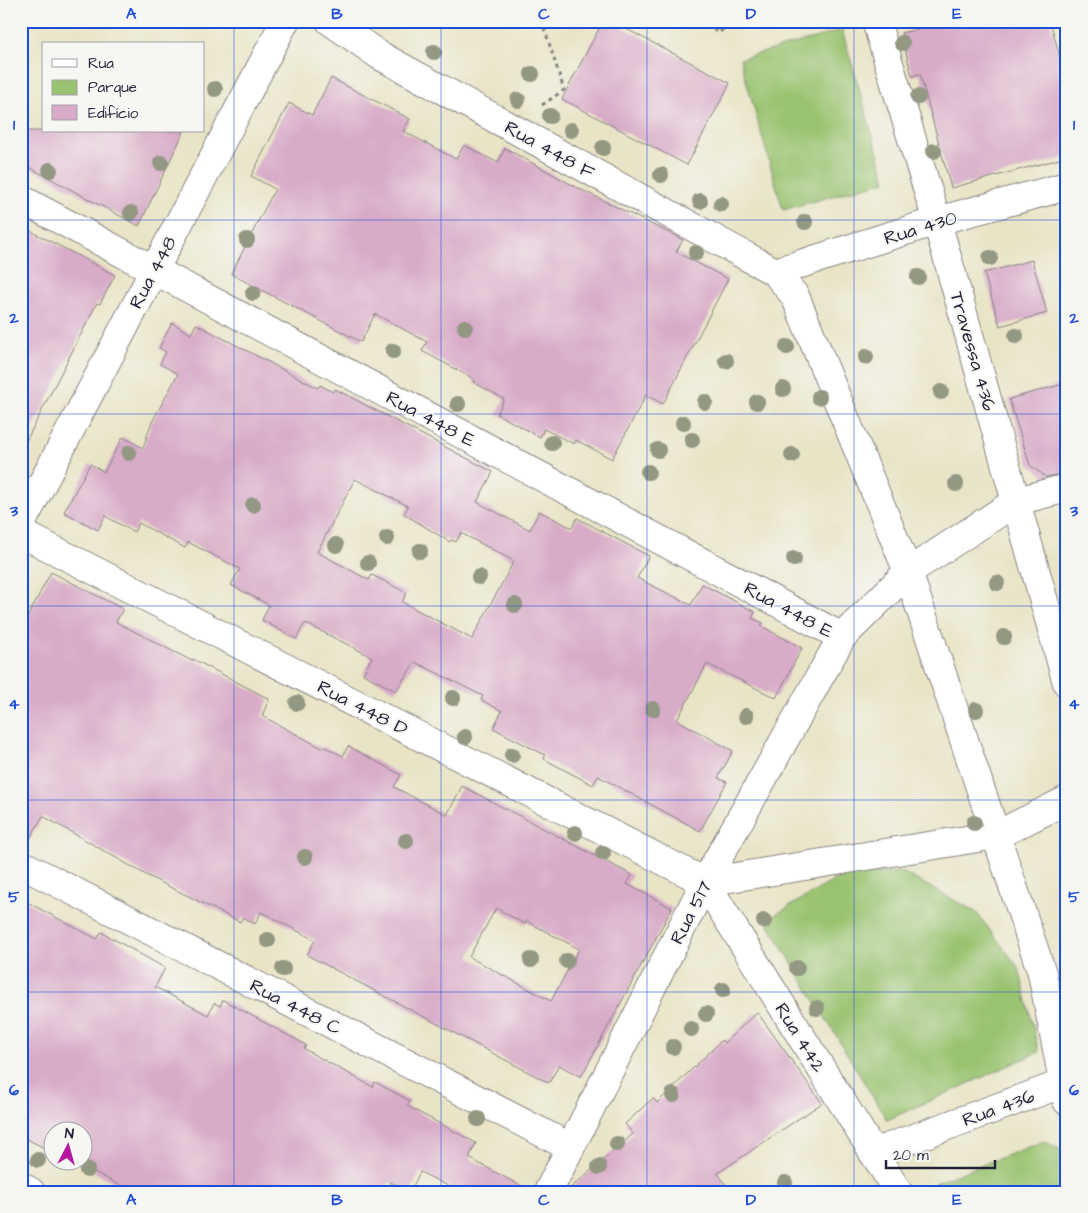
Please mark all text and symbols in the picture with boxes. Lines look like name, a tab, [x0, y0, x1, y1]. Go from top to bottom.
text: A	[126, 3, 137, 25]
text: B	[331, 3, 343, 25]
text: C	[538, 3, 550, 25]
text: D	[746, 3, 757, 25]
text: E	[952, 3, 962, 25]
legend	[42, 42, 205, 132]
text: Rua	[88, 53, 114, 74]
text: Parque	[88, 77, 137, 98]
text: Edifício	[88, 103, 139, 124]
text: 1	[13, 114, 16, 136]
street label: Rua 448 F	[499, 114, 599, 186]
text: 1	[1073, 114, 1076, 136]
street label: Rua 430	[881, 205, 960, 252]
street label: Rua 448	[123, 232, 184, 314]
street label: Travessa 436	[943, 289, 1003, 414]
text: 2	[8, 307, 19, 329]
text: 2	[1068, 307, 1079, 329]
street label: Rua 448 E	[381, 385, 480, 454]
text: 3	[9, 500, 19, 522]
text: 3	[1069, 500, 1079, 522]
street label: Rua 448 E	[739, 576, 838, 645]
street label: Rua 448 D	[312, 674, 412, 743]
text: 4	[9, 693, 20, 715]
text: 4	[1069, 693, 1080, 715]
street label: Rua 517	[664, 876, 719, 949]
text: 5	[8, 886, 20, 908]
text: 5	[1068, 886, 1080, 908]
street label: Rua 448 C	[245, 973, 346, 1042]
street label: Rua 442	[768, 998, 832, 1078]
text: 6	[9, 1079, 19, 1101]
text: 6	[1069, 1079, 1079, 1101]
street label: Rua 436	[959, 1083, 1038, 1134]
north arrow	[42, 1120, 92, 1170]
text: N	[64, 1124, 75, 1144]
scale bar	[886, 1138, 994, 1170]
text: 20 m	[893, 1145, 929, 1166]
text: A	[126, 1189, 137, 1211]
text: B	[331, 1189, 343, 1211]
text: C	[538, 1189, 550, 1211]
text: D	[746, 1189, 757, 1211]
text: E	[952, 1189, 962, 1211]

